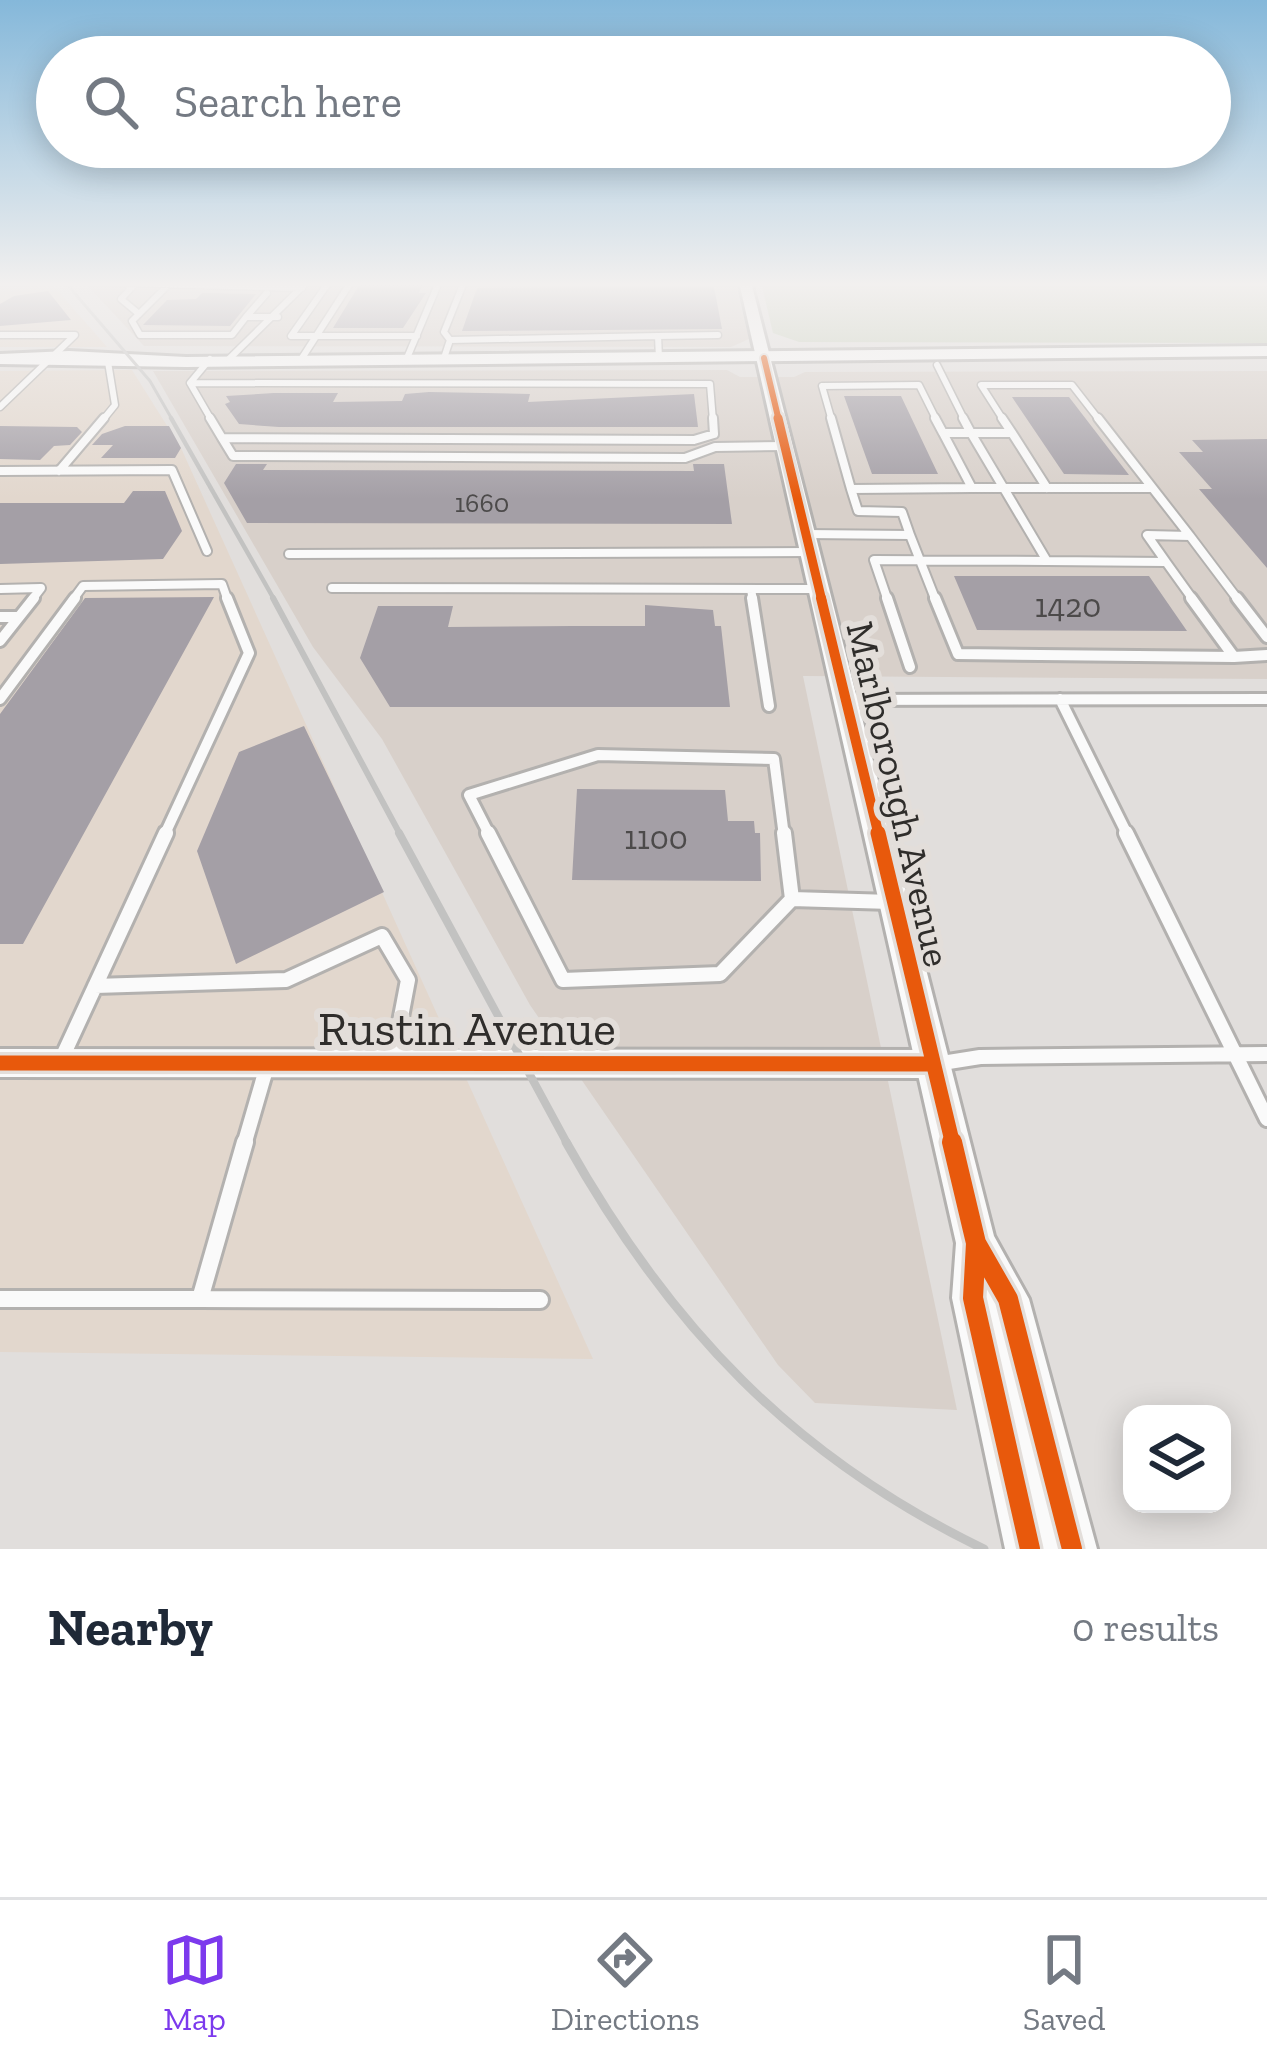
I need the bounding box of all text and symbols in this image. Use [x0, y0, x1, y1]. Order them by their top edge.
search box [36, 36, 1231, 168]
icon: search [78, 69, 144, 135]
text: Search here [174, 75, 402, 129]
house number: 1660 [455, 487, 509, 519]
house number: 1420 [1035, 586, 1101, 625]
street label: Marlborough Avenue [836, 617, 962, 971]
house number: 1100 [624, 818, 688, 857]
street label: Rustin Avenue [318, 1000, 616, 1057]
map controls [1123, 1405, 1231, 1513]
button: layers [1123, 1405, 1231, 1513]
text: Nearby [48, 1597, 213, 1658]
text: 0 results [1072, 1604, 1219, 1651]
tab: Map [162, 1927, 228, 2038]
tab: Directions [551, 1927, 700, 2038]
tab: Saved [1023, 1927, 1105, 2038]

